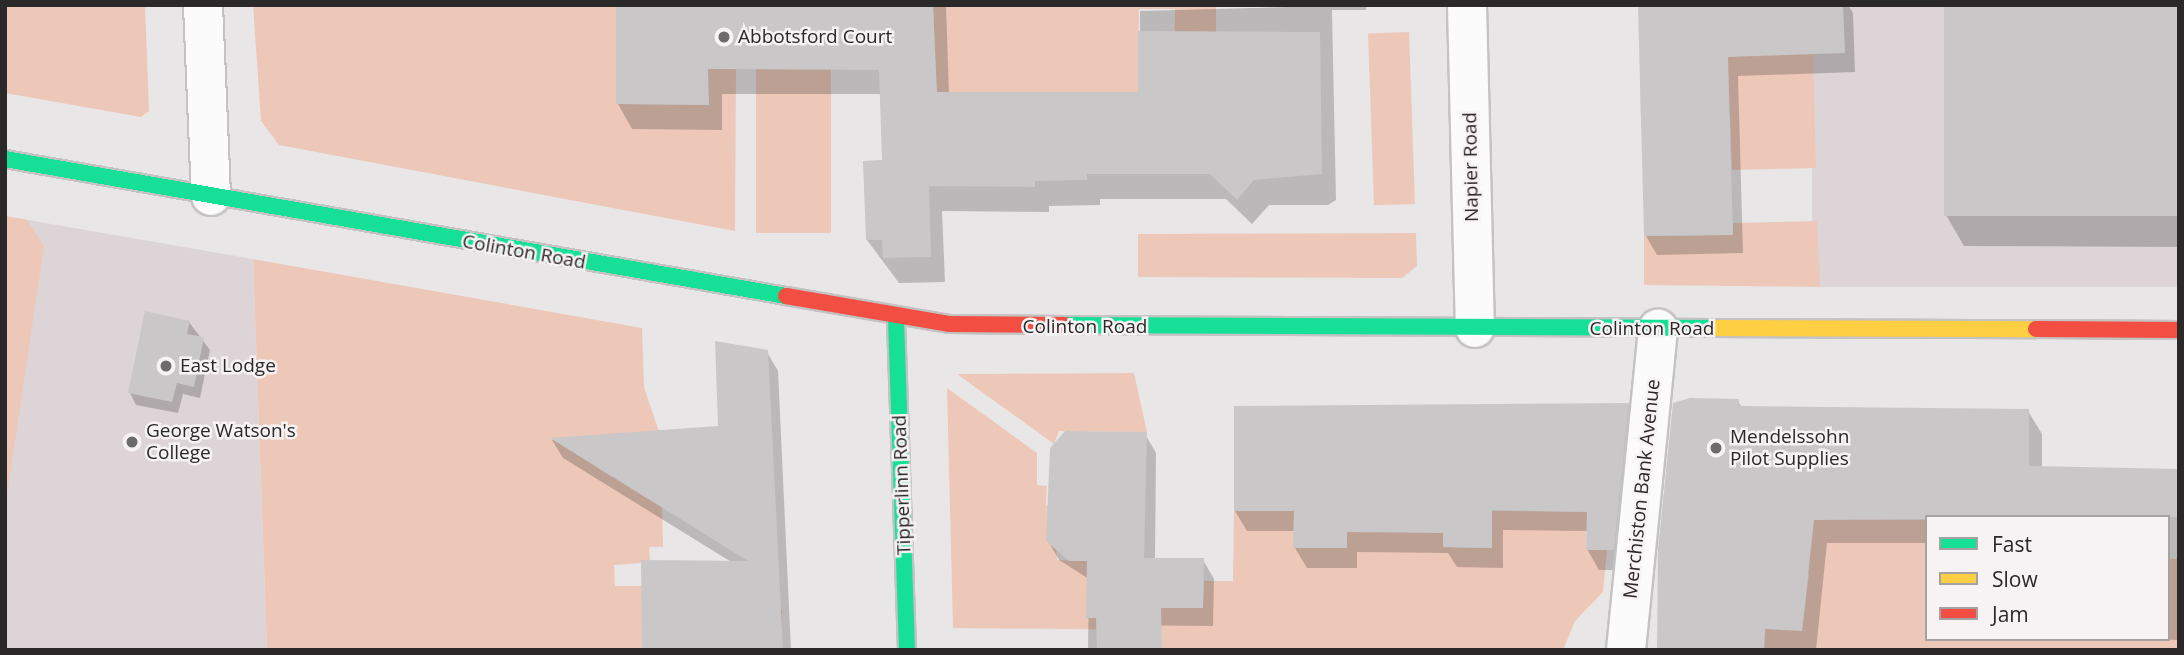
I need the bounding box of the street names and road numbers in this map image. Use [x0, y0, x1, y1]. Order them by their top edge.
street label: Napier Road [1459, 112, 1483, 222]
street label: Colinton Road [461, 230, 587, 274]
street label: Colinton Road [1023, 316, 1147, 338]
street label: Colinton Road [1590, 318, 1714, 340]
street label: Merchiston Bank Avenue [1619, 378, 1665, 600]
street label: Tipperlinn Road [888, 415, 916, 555]

